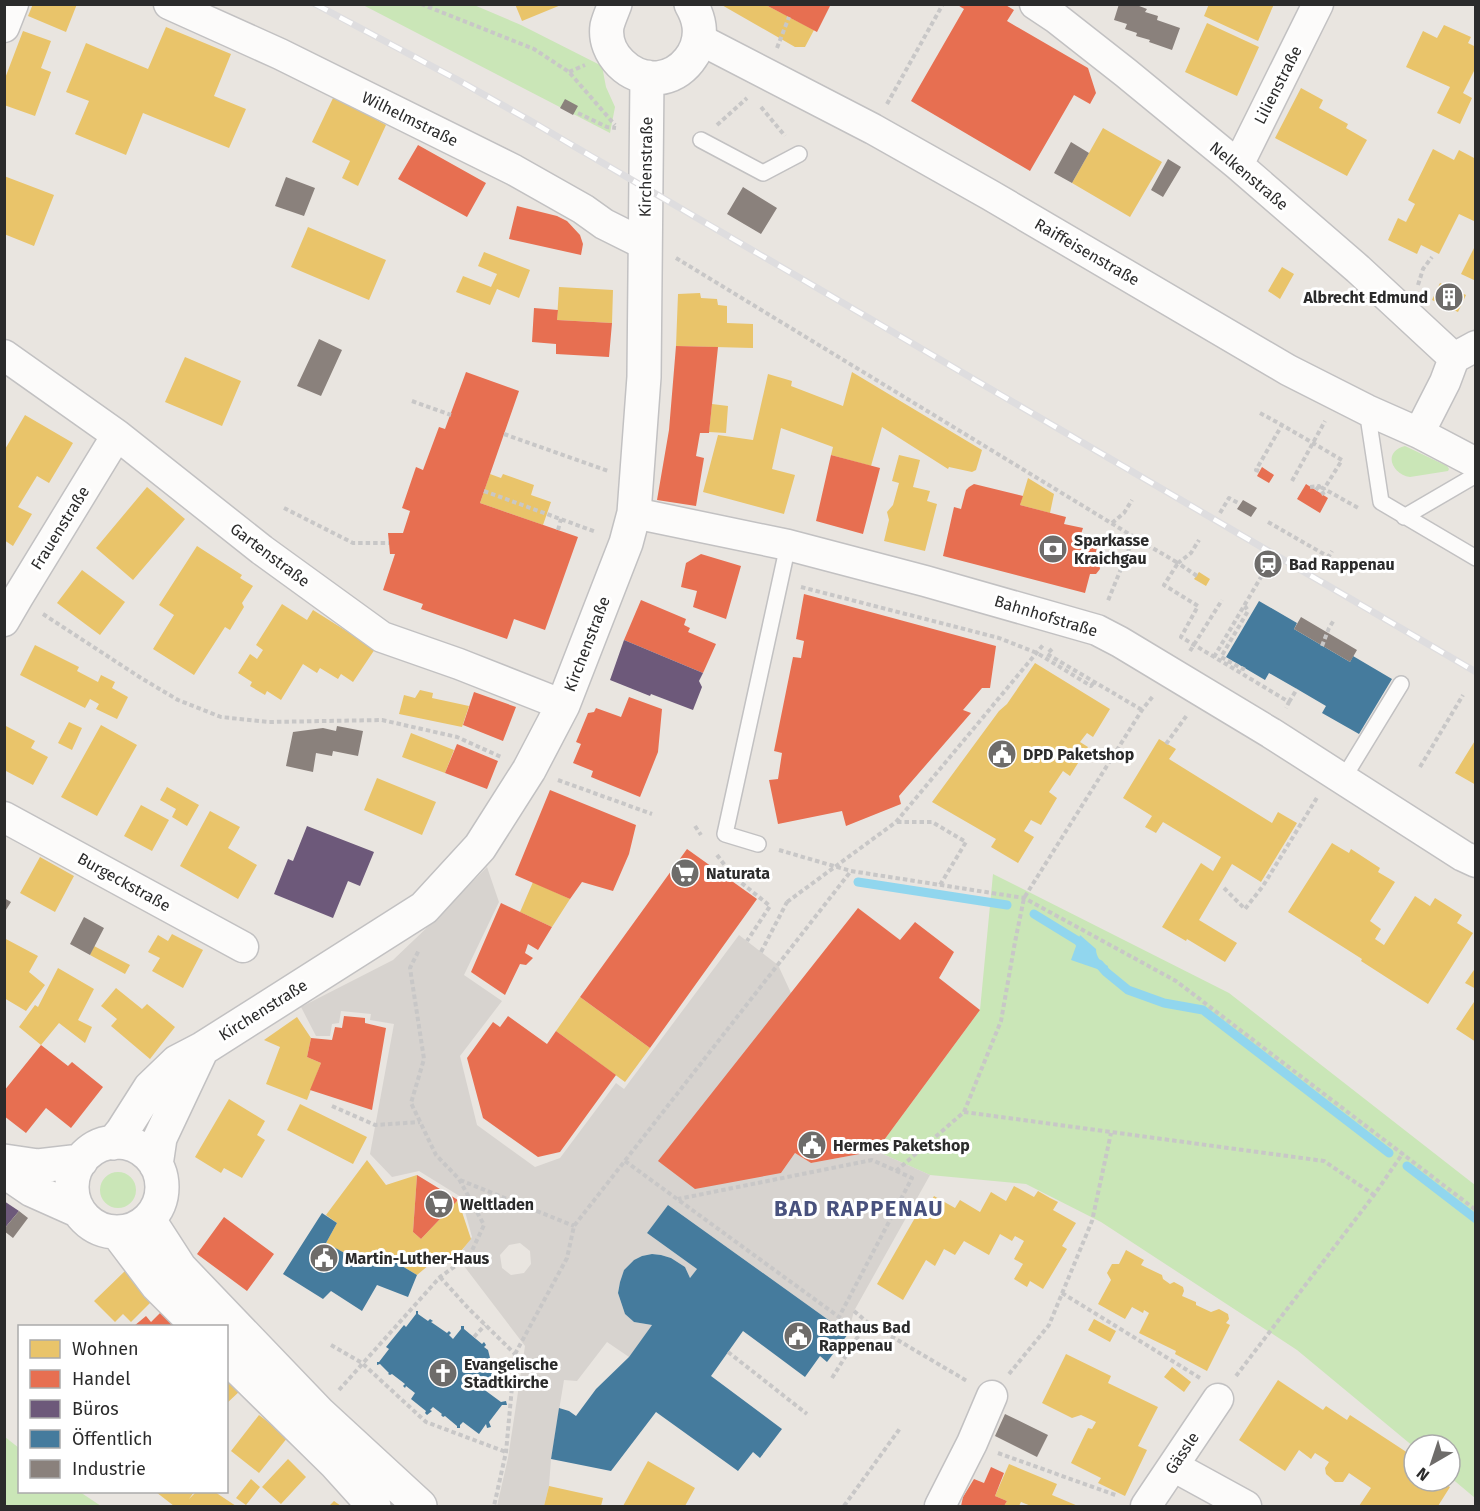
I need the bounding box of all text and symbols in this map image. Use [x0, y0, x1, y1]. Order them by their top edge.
street label: Lilienstraße [1250, 43, 1306, 127]
street label: Wilhelmstraße [359, 88, 461, 150]
street label: Kirchenstraße [636, 117, 656, 217]
street label: Nelkenstraße [1206, 138, 1292, 214]
street label: Raiffeisenstraße [1031, 214, 1143, 290]
building icon: Albrecht Edmund [1433, 281, 1465, 313]
place label: Albrecht Edmund [1302, 288, 1428, 307]
street label: Frauenstraße [27, 483, 93, 573]
street label: Gartenstraße [227, 519, 313, 591]
place label: Sparkasse Kraichgau [1074, 531, 1149, 568]
bank icon: Sparkasse Kraichgau [1037, 533, 1069, 565]
station icon: Bad Rappenau [1252, 548, 1284, 580]
place label: Bad Rappenau [1289, 555, 1395, 574]
street label: Bahnhofstraße [992, 591, 1100, 641]
street label: Kirchenstraße [560, 594, 614, 694]
public building icon: DPD Paketshop [986, 738, 1018, 770]
place label: DPD Paketshop [1023, 745, 1134, 764]
street label: Burgeckstraße [74, 849, 174, 915]
supermarket icon: Naturata [669, 857, 701, 889]
place label: Naturata [706, 864, 770, 883]
street label: Kirchenstraße [215, 975, 311, 1045]
public building icon: Hermes Paketshop [796, 1129, 828, 1161]
place label: Hermes Paketshop [833, 1136, 970, 1155]
supermarket icon: Weltladen [423, 1188, 455, 1220]
place label: Weltladen [460, 1195, 534, 1214]
district label: BAD RAPPENAU [774, 1195, 944, 1222]
public building icon: Martin-Luther-Haus [308, 1242, 340, 1274]
place label: Martin-Luther-Haus [345, 1249, 490, 1268]
place label: Rathaus Bad Rappenau [819, 1318, 911, 1355]
public building icon: Rathaus Bad Rappenau [782, 1320, 814, 1352]
legend [18, 1325, 228, 1493]
text: Wohnen [72, 1338, 139, 1360]
place label: Evangelische Stadtkirche [464, 1355, 558, 1392]
church icon: Evangelische Stadtkirche [427, 1357, 459, 1389]
text: Handel [72, 1368, 130, 1390]
text: Büros [72, 1398, 119, 1420]
text: Öffentlich [72, 1428, 153, 1450]
street label: Gässle [1161, 1428, 1203, 1478]
north arrow [1402, 1433, 1462, 1493]
text: Industrie [72, 1458, 146, 1480]
text: N [1413, 1464, 1433, 1485]

